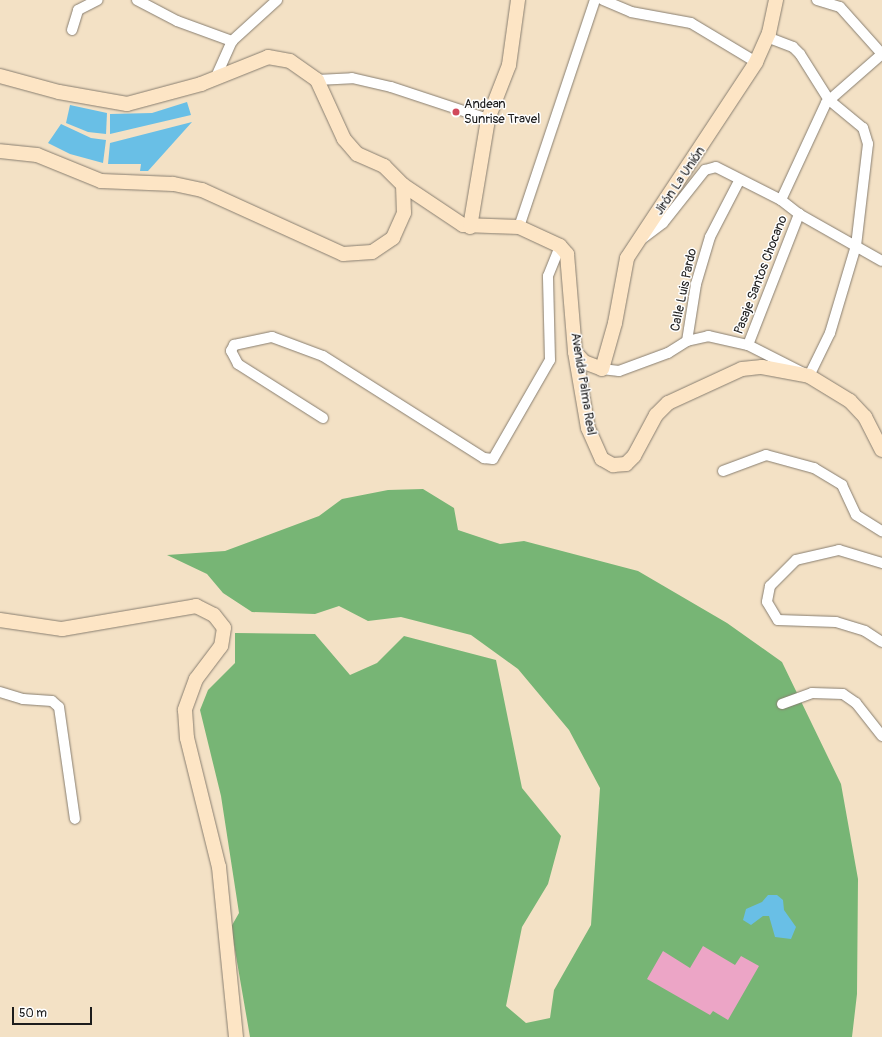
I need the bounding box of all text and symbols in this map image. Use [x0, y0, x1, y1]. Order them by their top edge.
place label: Andean Sunrise Travel [464, 97, 540, 128]
marker: Andean Sunrise Travel [451, 107, 461, 117]
street label: Jirón La Unión [651, 144, 709, 218]
street label: Pasaje Santos Chocano [731, 213, 791, 337]
street label: Calle Luis Pardo [668, 247, 700, 333]
street label: Avenida Palma Real [567, 331, 599, 437]
scale bar [14, 999, 94, 1025]
text: 50 m [19, 1006, 47, 1021]

